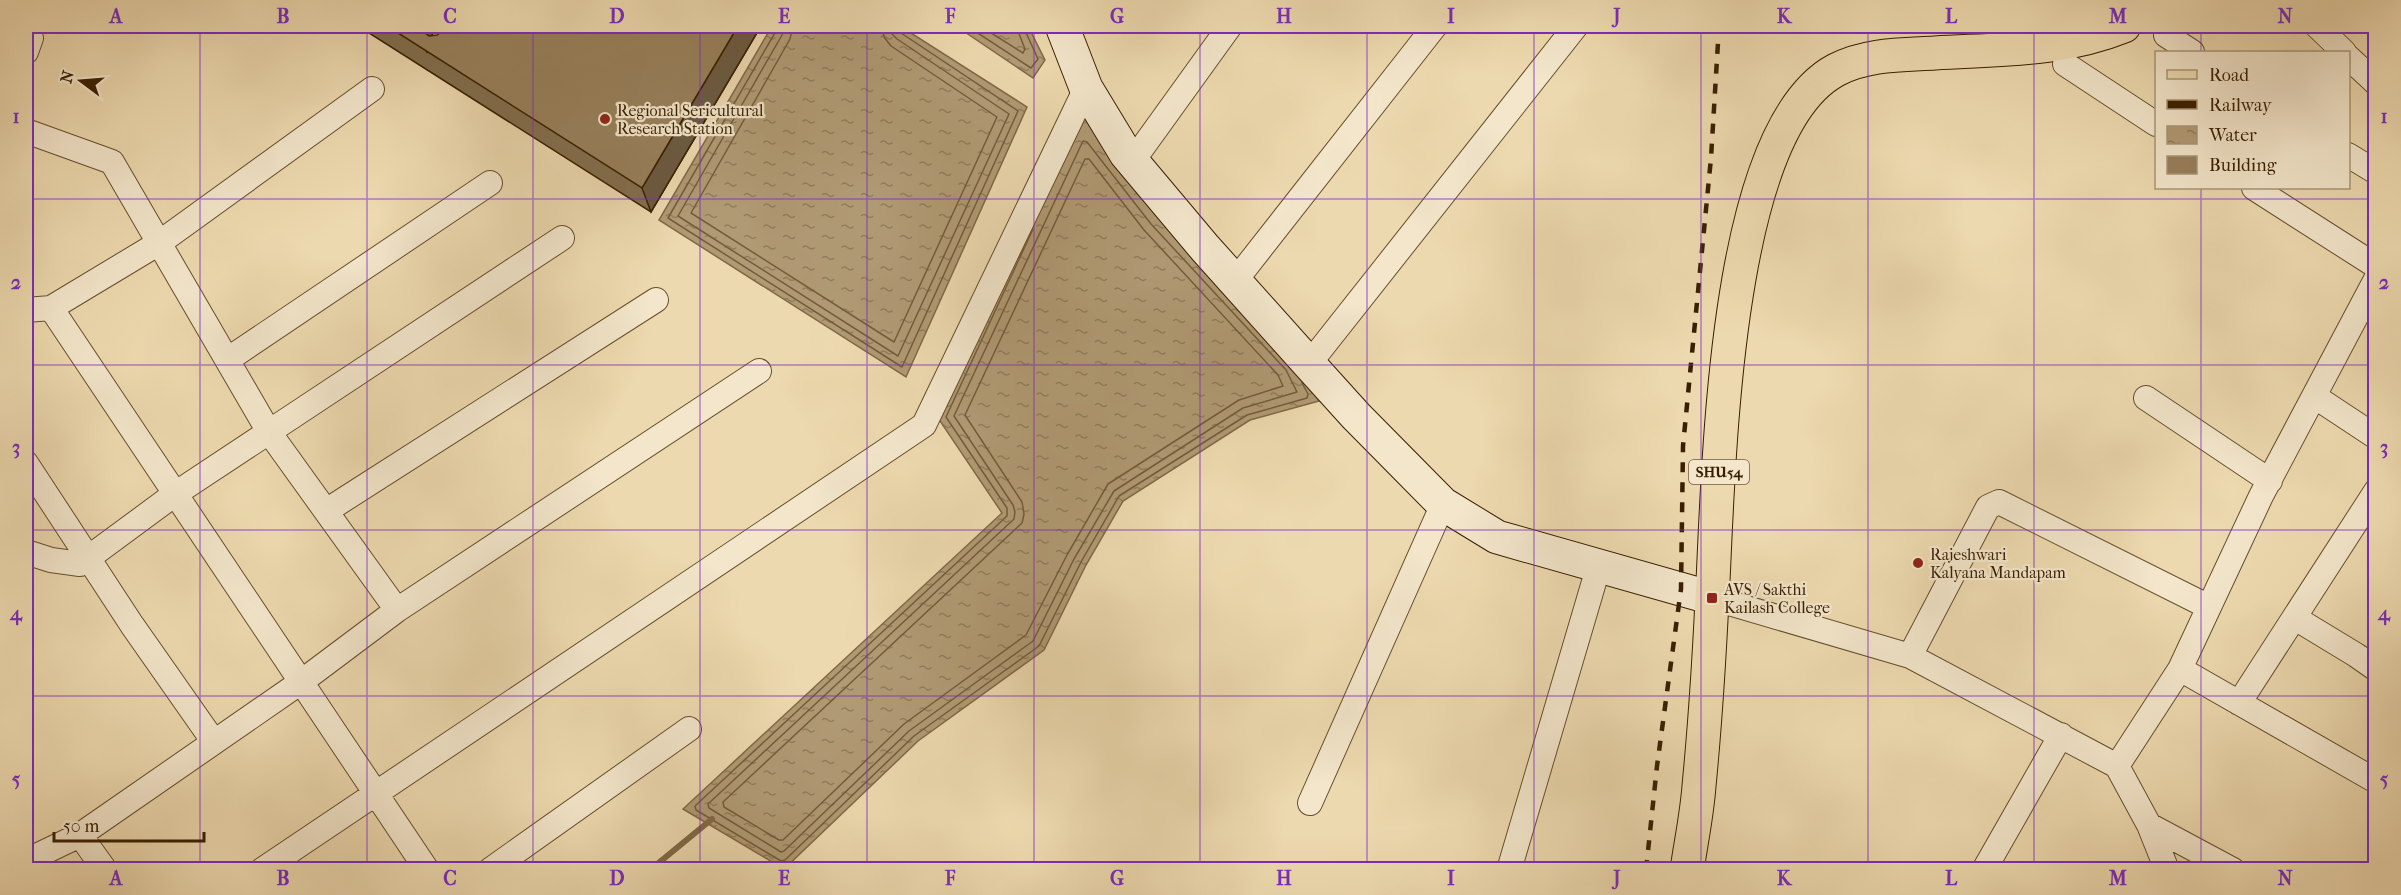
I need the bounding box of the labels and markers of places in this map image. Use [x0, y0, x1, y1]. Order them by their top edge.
place label: Regional Sericultural Research Station [617, 101, 764, 138]
marker: Regional Sericultural Research Station [598, 112, 612, 126]
place label: Rajeshwari Kalyana Mandapam [1930, 545, 2067, 582]
marker: Rajeshwari Kalyana Mandapam [1911, 556, 1925, 570]
place label: AVS / Sakthi Kailash College [1723, 580, 1830, 617]
marker: AVS / Sakthi Kailash College [1705, 591, 1719, 605]

